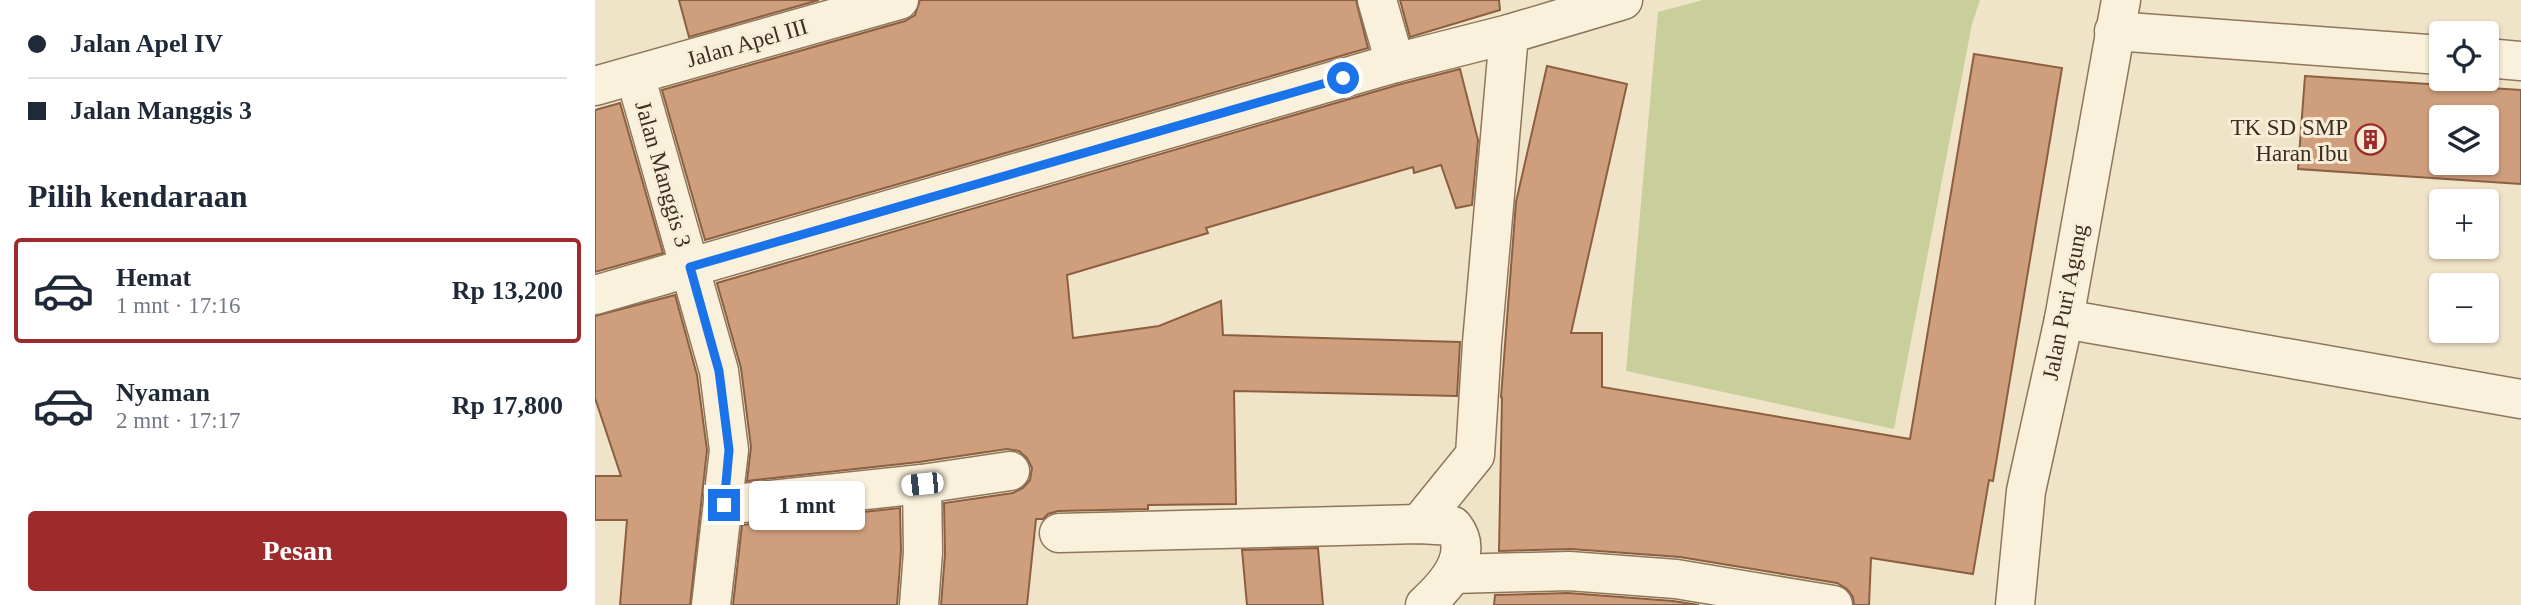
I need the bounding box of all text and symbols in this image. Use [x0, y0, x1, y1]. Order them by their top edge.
street label: Jalan Apel III [683, 14, 811, 72]
map controls [2429, 21, 2499, 343]
button: locate [2429, 21, 2499, 91]
text: Jalan Apel IV [70, 29, 223, 58]
route start [1327, 62, 1359, 94]
text: Jalan Manggis 3 [70, 96, 252, 125]
street label: Jalan Manggis 3 [630, 98, 696, 250]
button: layers [2429, 105, 2499, 175]
place label: TK SD SMP Haran Ibu [2230, 115, 2348, 166]
building icon: TK SD SMP Haran Ibu [2354, 123, 2388, 157]
text: Pilih kendaraan [28, 178, 248, 214]
button: + [2429, 189, 2499, 259]
street label: Jalan Puri Agung [2038, 221, 2092, 382]
icon: car [32, 259, 95, 322]
text: Hemat [116, 263, 191, 292]
button: − [2429, 273, 2499, 343]
text: Rp 13,200 [452, 276, 563, 305]
text: 1 mnt · 17:16 [116, 293, 241, 318]
icon: car [32, 374, 95, 437]
text: Nyaman [116, 378, 210, 407]
text: Rp 17,800 [452, 391, 563, 420]
text: 2 mnt · 17:17 [116, 408, 241, 433]
car [901, 471, 944, 497]
callout: 1 mnt [749, 480, 864, 530]
route end [708, 489, 740, 521]
text: 1 mnt [779, 493, 835, 518]
button: Pesan [28, 511, 567, 591]

